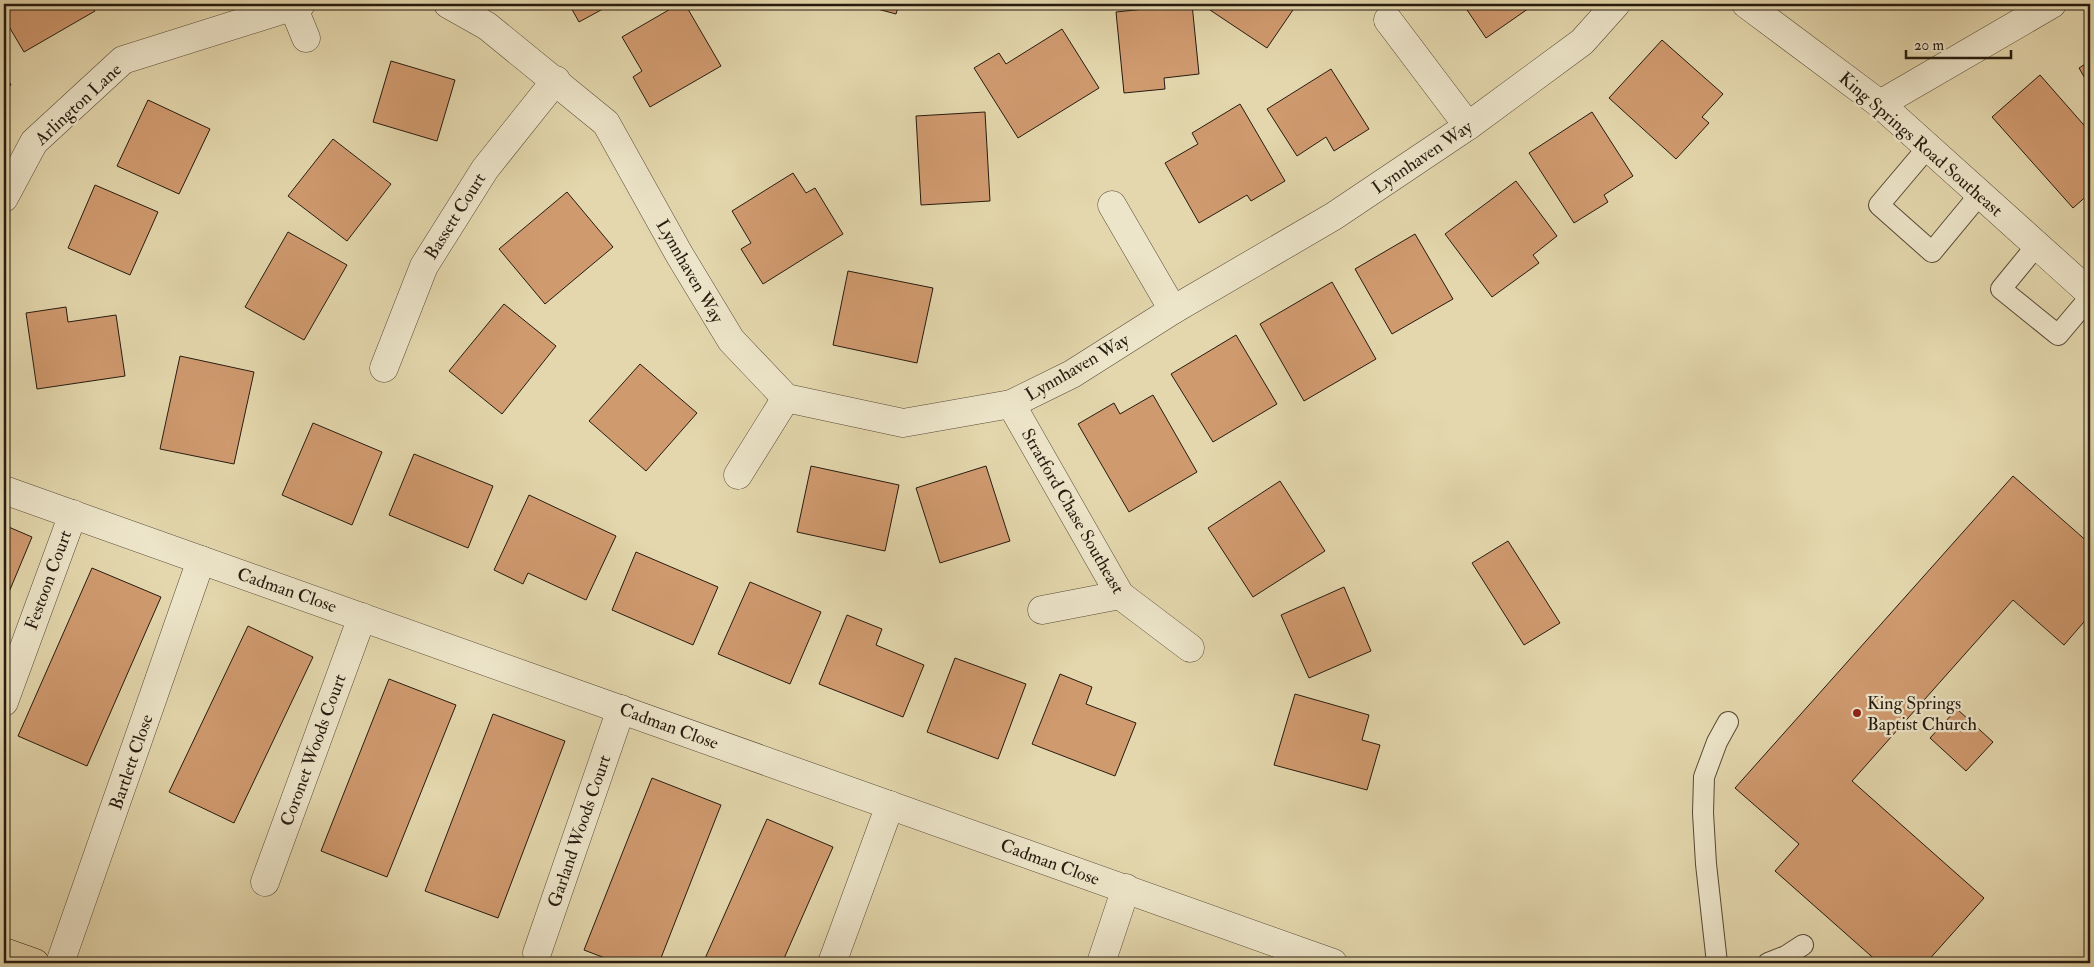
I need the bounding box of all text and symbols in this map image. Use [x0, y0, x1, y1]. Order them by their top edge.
scale bar [1906, 28, 2012, 60]
text: 20 m [1914, 36, 1944, 55]
street label: Arlington Lane [29, 58, 127, 151]
street label: King Springs Road Southeast [1834, 67, 2007, 222]
street label: Lynnhaven Way [1368, 115, 1478, 199]
street label: Bassett Court [420, 168, 491, 264]
street label: Lynnhaven Way [651, 215, 729, 328]
street label: Lynnhaven Way [1021, 328, 1134, 406]
street label: Stratford Chase Southeast [1016, 424, 1129, 598]
street label: Festoon Court [20, 527, 77, 633]
street label: Cadman Close [234, 563, 340, 618]
street label: Coronet Woods Court [275, 671, 352, 829]
place label: King Springs Baptist Church [1867, 692, 1977, 736]
street label: Cadman Close [616, 698, 722, 755]
marker: King Springs Baptist Church [1851, 707, 1863, 719]
street label: Bartlett Close [104, 711, 159, 813]
street label: Garland Woods Court [543, 752, 616, 910]
street label: Cadman Close [997, 834, 1103, 891]

